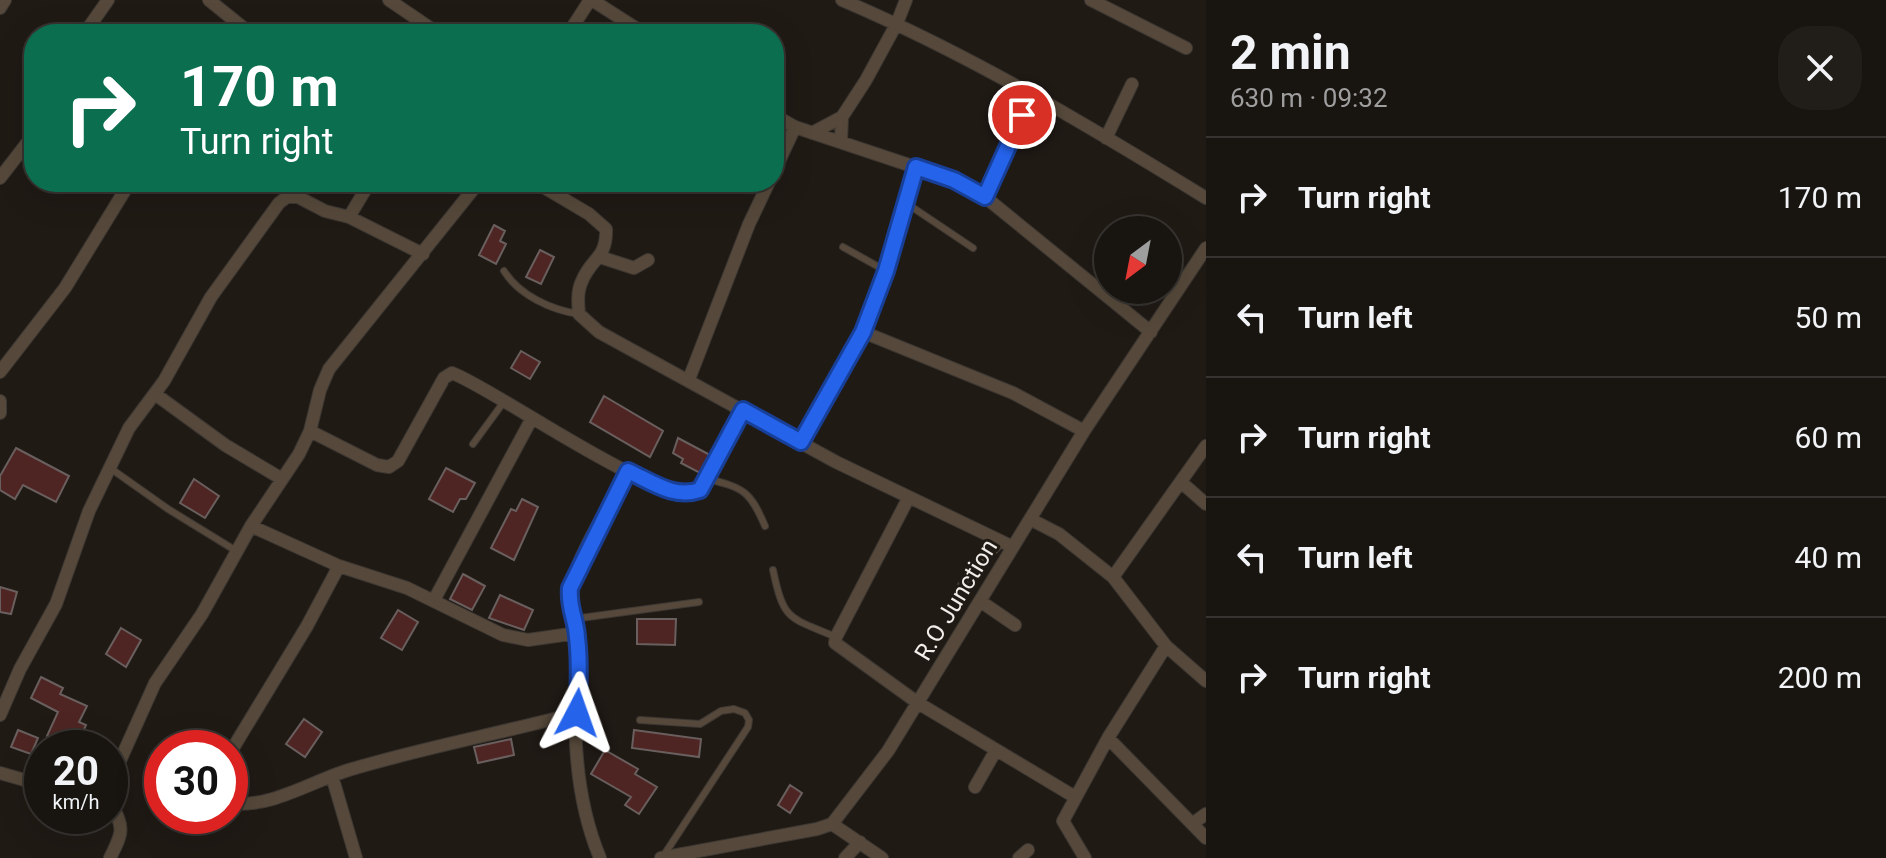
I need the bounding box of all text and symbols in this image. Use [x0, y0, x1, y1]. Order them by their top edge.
text: 2 min [1230, 24, 1351, 81]
button: close [1778, 26, 1862, 110]
text: 170 m [180, 54, 339, 120]
icon: right [48, 56, 152, 160]
pin [988, 81, 1056, 149]
text: 630 m · 09:32 [1230, 83, 1388, 113]
icon: arrive [1000, 93, 1044, 137]
text: Turn right [180, 121, 333, 163]
icon: right [1230, 175, 1274, 219]
text: Turn right [1298, 180, 1431, 215]
text: 170 m [1778, 180, 1862, 215]
north arrow [1094, 216, 1182, 304]
map controls [1094, 216, 1182, 304]
icon: left [1230, 295, 1274, 339]
text: Turn left [1298, 300, 1413, 335]
text: 50 m [1795, 300, 1862, 335]
icon: right [1230, 415, 1274, 459]
text: Turn right [1298, 420, 1431, 455]
text: 60 m [1795, 420, 1862, 455]
street label: R.O Junction [909, 534, 1003, 666]
icon: left [1230, 535, 1274, 579]
text: Turn left [1298, 540, 1413, 575]
text: 40 m [1795, 540, 1862, 575]
icon: right [1230, 655, 1274, 699]
text: Turn right [1298, 660, 1431, 695]
text: 200 m [1778, 660, 1862, 695]
position arrow [535, 671, 619, 755]
speed limit sign: 30 [144, 730, 248, 834]
text: 20 [53, 748, 99, 795]
text: km/h [53, 790, 99, 814]

